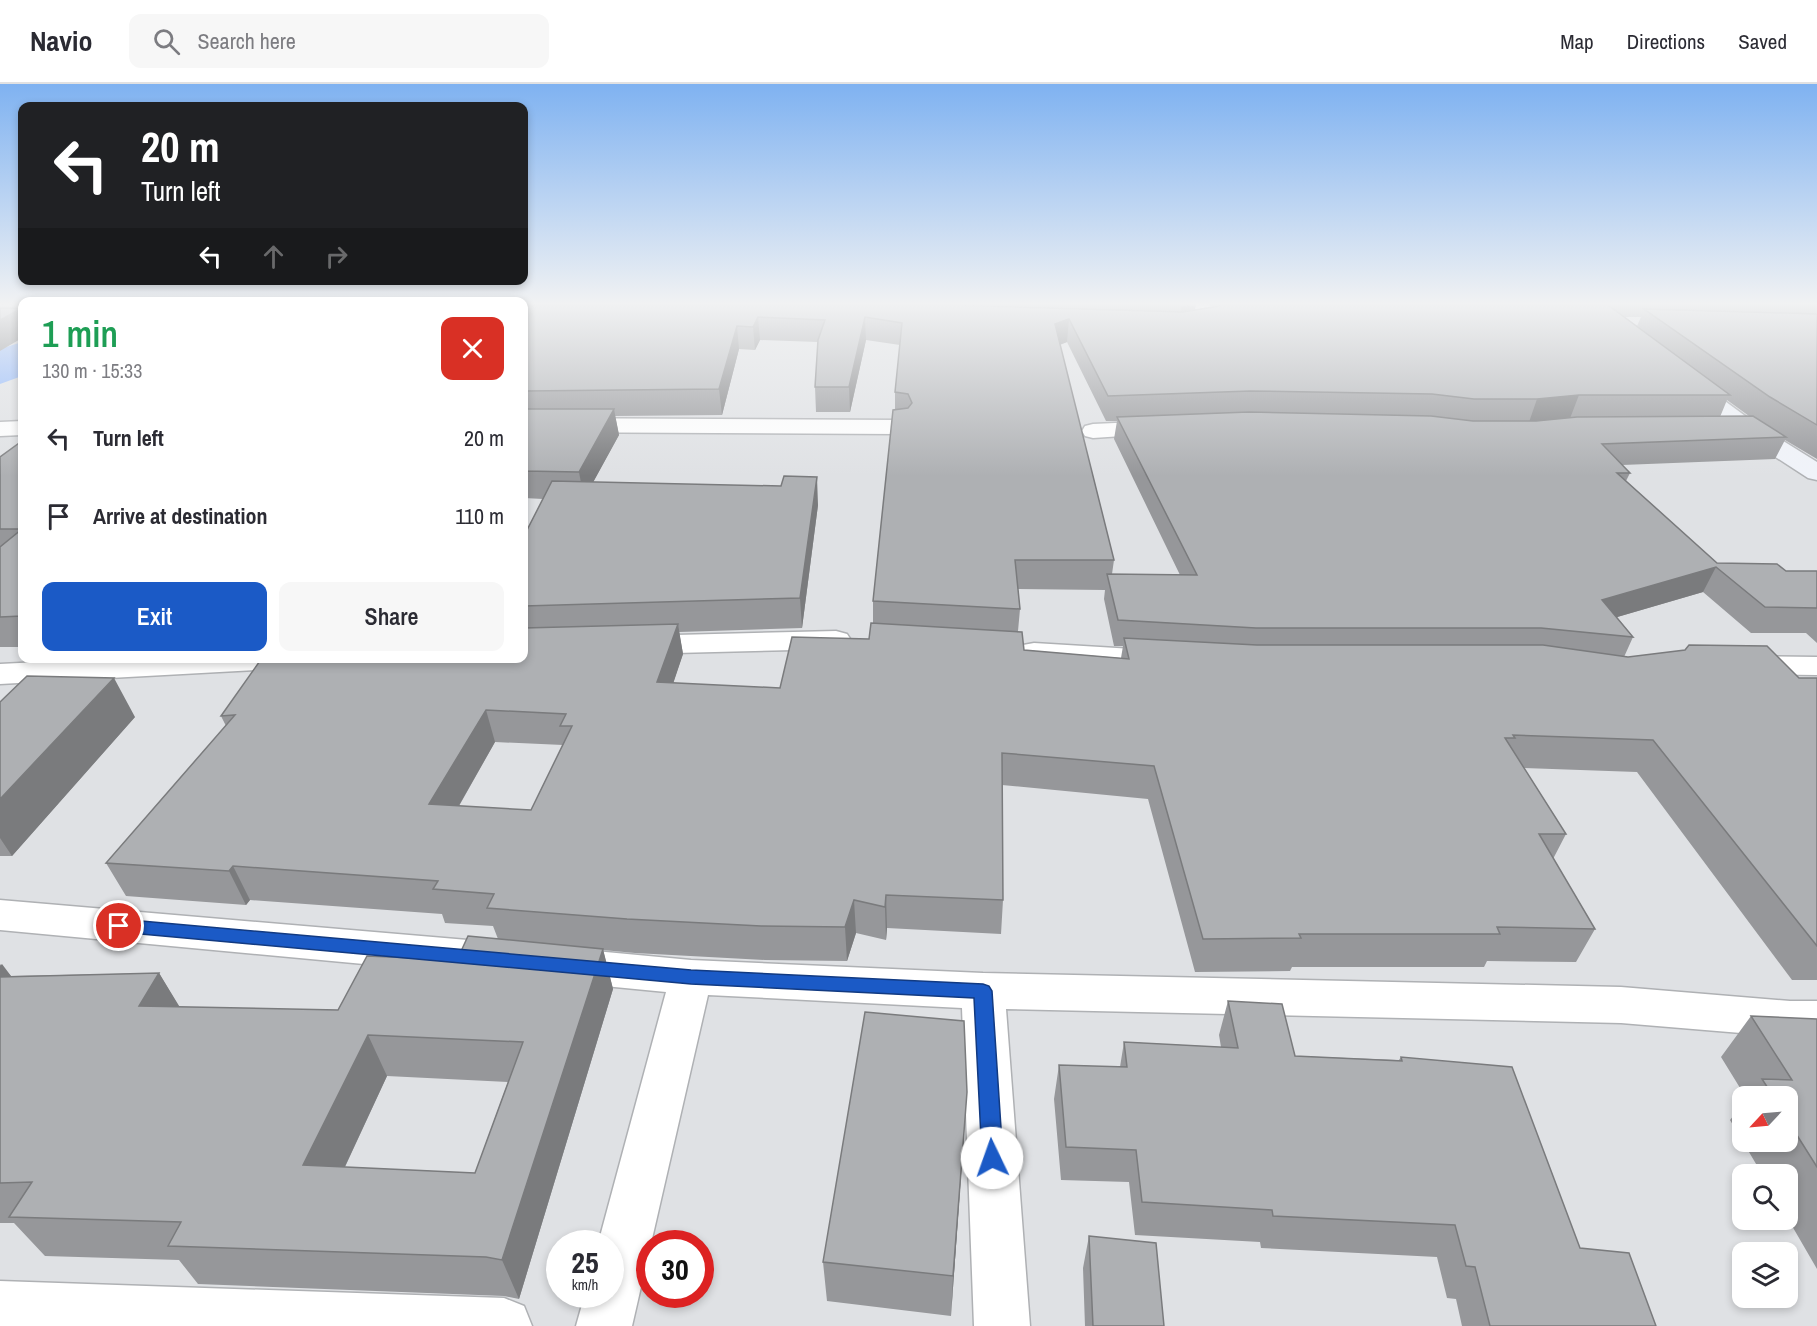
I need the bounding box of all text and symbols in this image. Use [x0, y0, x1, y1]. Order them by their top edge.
search box [129, 14, 549, 68]
text: Navio [30, 22, 93, 60]
icon: search [150, 25, 183, 58]
text: Search here [198, 26, 296, 56]
text: Map [1560, 27, 1594, 56]
text: Directions [1627, 27, 1705, 56]
text: Saved [1738, 27, 1787, 56]
text: 20 m [141, 119, 220, 175]
icon: left [42, 126, 120, 204]
text: Turn left [141, 173, 220, 209]
icon: left [194, 240, 227, 273]
icon: ahead [257, 240, 290, 273]
icon: right [320, 240, 353, 273]
text: 1 min [42, 310, 118, 358]
button: close [441, 317, 504, 380]
text: 130 m · 15:33 [42, 357, 142, 384]
icon: left [42, 422, 75, 455]
text: Turn left [93, 423, 164, 453]
text: 20 m [464, 423, 504, 453]
icon: arrive [42, 500, 75, 533]
text: Arrive at destination [93, 501, 267, 531]
text: 110 m [455, 501, 504, 531]
button: Exit [42, 582, 267, 651]
button: Share [279, 582, 504, 651]
pin [93, 900, 144, 951]
icon: arrive [102, 909, 135, 942]
north arrow [1732, 1086, 1798, 1152]
map controls [1732, 1086, 1798, 1308]
position arrow [960, 1126, 1024, 1190]
button: search [1732, 1164, 1798, 1230]
speed limit sign: 30 [636, 1230, 714, 1308]
text: 25 [571, 1242, 599, 1282]
button: layers [1732, 1242, 1798, 1308]
text: km/h [572, 1274, 598, 1295]

